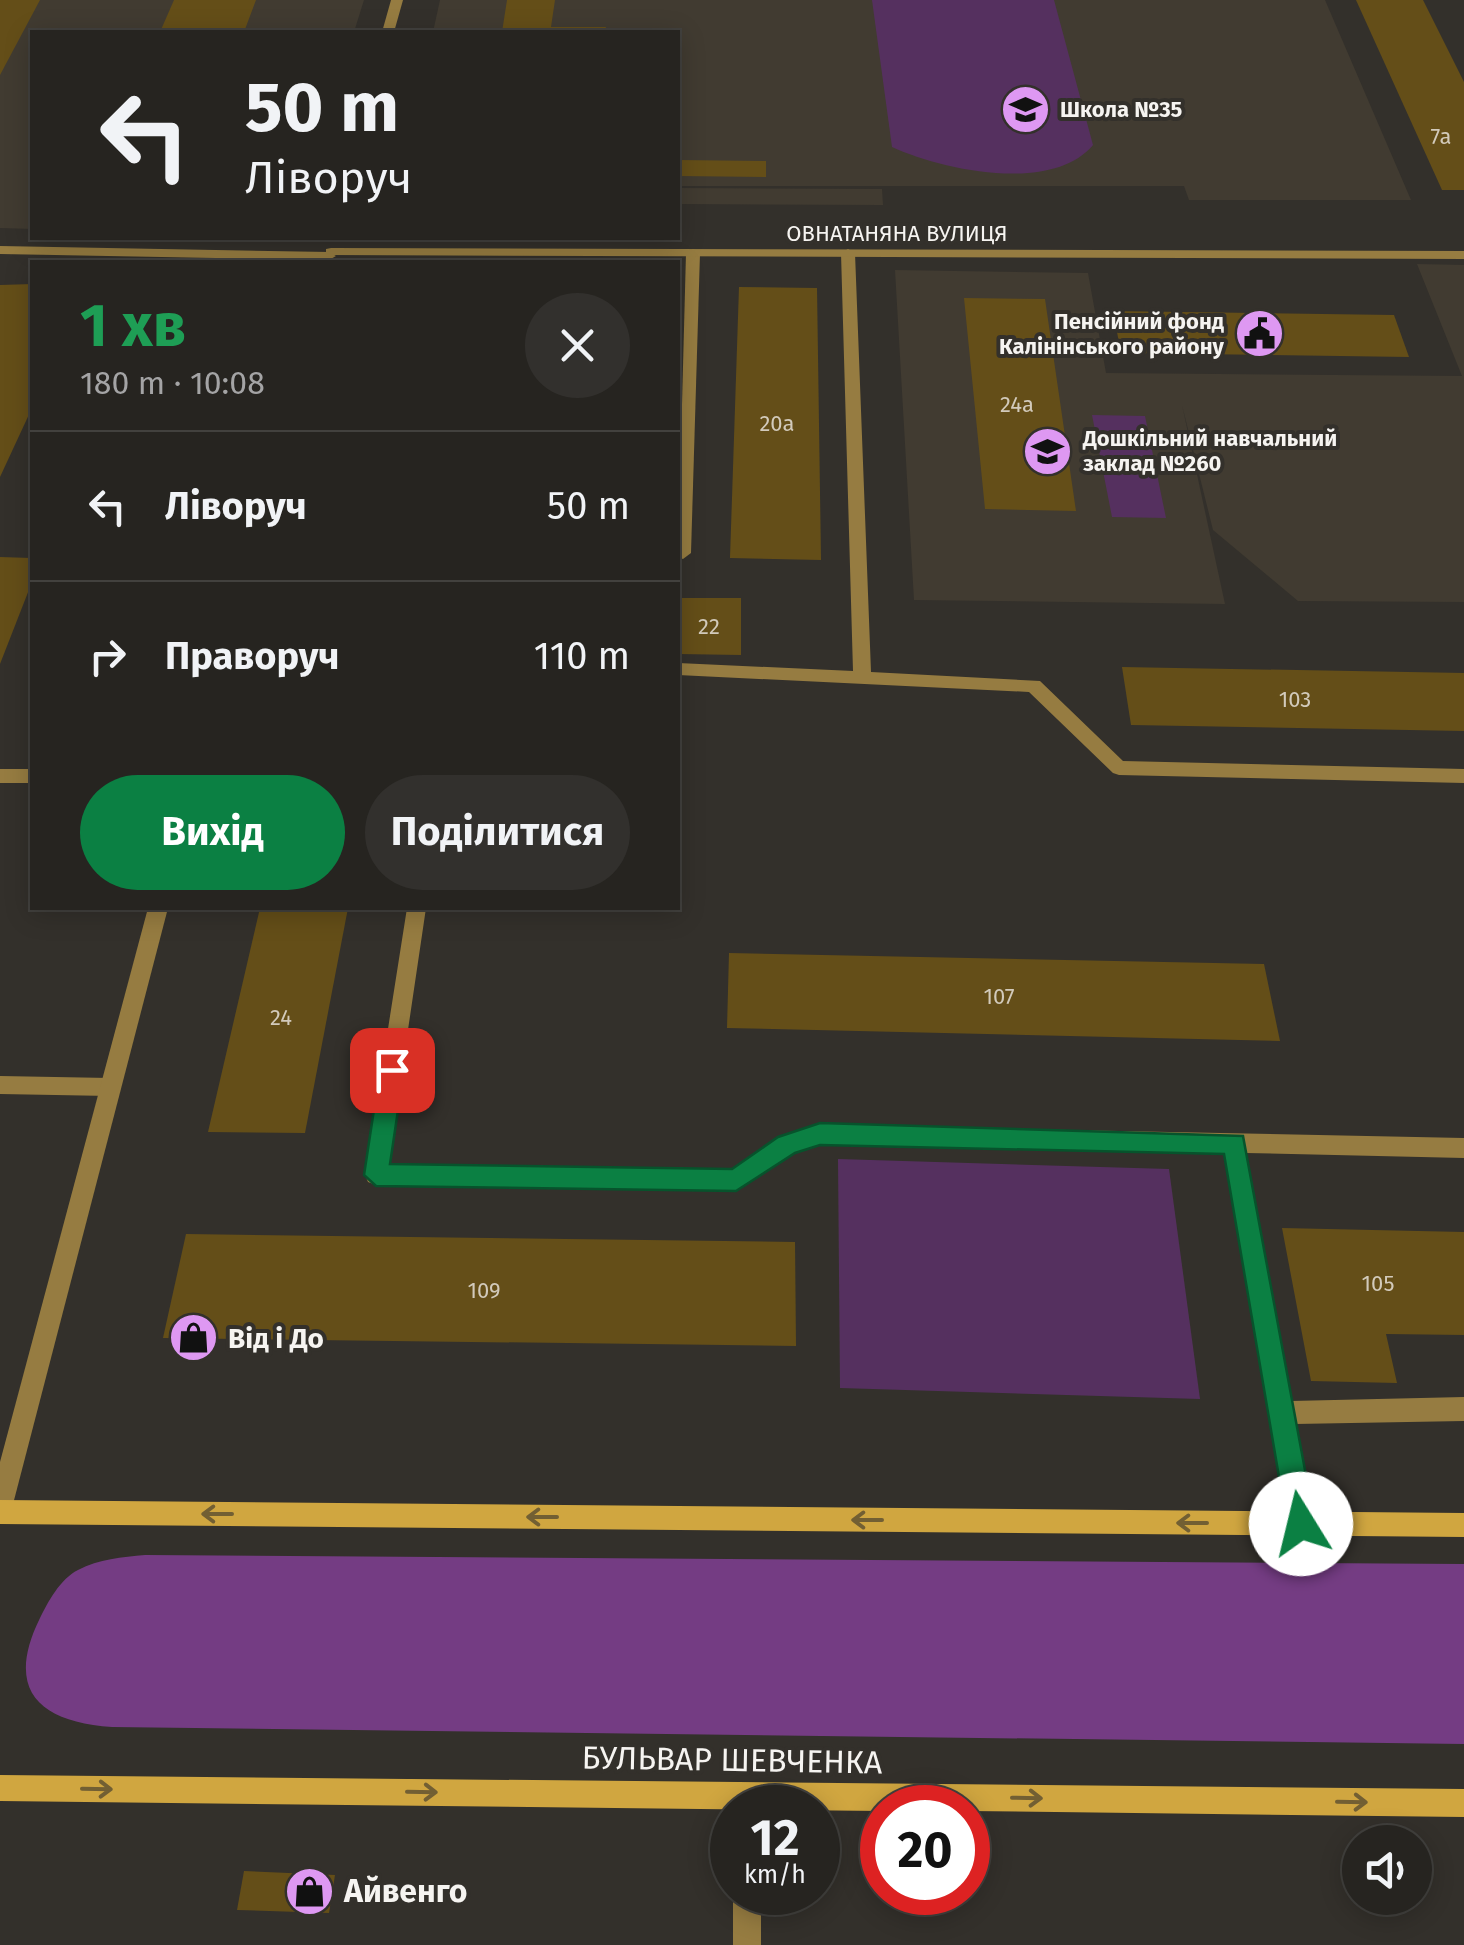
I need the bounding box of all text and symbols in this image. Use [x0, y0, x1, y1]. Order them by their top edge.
text: 50 m [245, 66, 399, 150]
icon: left [80, 70, 210, 200]
school or university icon: Школа №35 [999, 83, 1051, 135]
place label: Школа №35 [1060, 96, 1183, 123]
house number: 7а [1430, 123, 1452, 150]
text: Ліворуч [245, 151, 412, 205]
street label: ОВНАТАНЯНА ВУЛИЦЯ [786, 220, 1008, 247]
text: 1 хв [80, 290, 186, 362]
button: close [525, 293, 630, 398]
place label: Пенсійний фонд Калінінського району [999, 308, 1225, 360]
public building icon: Пенсійний фонд Калінінського району [1233, 308, 1285, 360]
text: 180 m · 10:08 [80, 364, 265, 402]
house number: 24а [1000, 391, 1034, 418]
house number: 20а [759, 410, 795, 437]
school or university icon: Дошкільний навчальний заклад №260 [1022, 425, 1074, 477]
place label: Дошкільний навчальний заклад №260 [1082, 425, 1337, 477]
icon: left [80, 479, 135, 534]
text: Ліворуч [165, 483, 307, 529]
text: 50 m [547, 483, 630, 529]
house number: 22 [698, 613, 720, 640]
icon: right [80, 629, 135, 684]
text: Праворуч [165, 633, 339, 679]
text: 110 m [534, 633, 630, 679]
house number: 103 [1279, 686, 1311, 713]
button: Вихід [80, 775, 345, 890]
button: Поділитися [365, 775, 630, 890]
house number: 107 [983, 983, 1015, 1010]
house number: 24 [270, 1004, 292, 1031]
pin [350, 1028, 435, 1113]
icon: arrive [365, 1043, 420, 1098]
house number: 105 [1362, 1270, 1394, 1297]
house number: 109 [467, 1277, 501, 1304]
shop icon: Від і До [167, 1312, 219, 1364]
place label: Від і До [228, 1322, 324, 1355]
position arrow [1249, 1472, 1353, 1576]
one-way arrow [201, 1504, 234, 1524]
one-way arrow [526, 1508, 558, 1526]
one-way arrow [851, 1510, 884, 1530]
one-way arrow [1176, 1514, 1208, 1532]
street label: БУЛЬВАР ШЕВЧЕНКА [581, 1738, 883, 1782]
one-way arrow [80, 1780, 113, 1798]
one-way arrow [406, 1782, 438, 1802]
speed limit sign: 20 [860, 1785, 990, 1915]
one-way arrow [1011, 1789, 1043, 1808]
one-way arrow [1336, 1792, 1368, 1812]
text: 12 [750, 1808, 800, 1868]
map controls [1342, 1825, 1432, 1915]
button: sound [1342, 1825, 1432, 1915]
text: km/h [744, 1860, 806, 1890]
shop icon: Айвенго [283, 1865, 335, 1917]
place label: Айвенго [343, 1872, 468, 1910]

